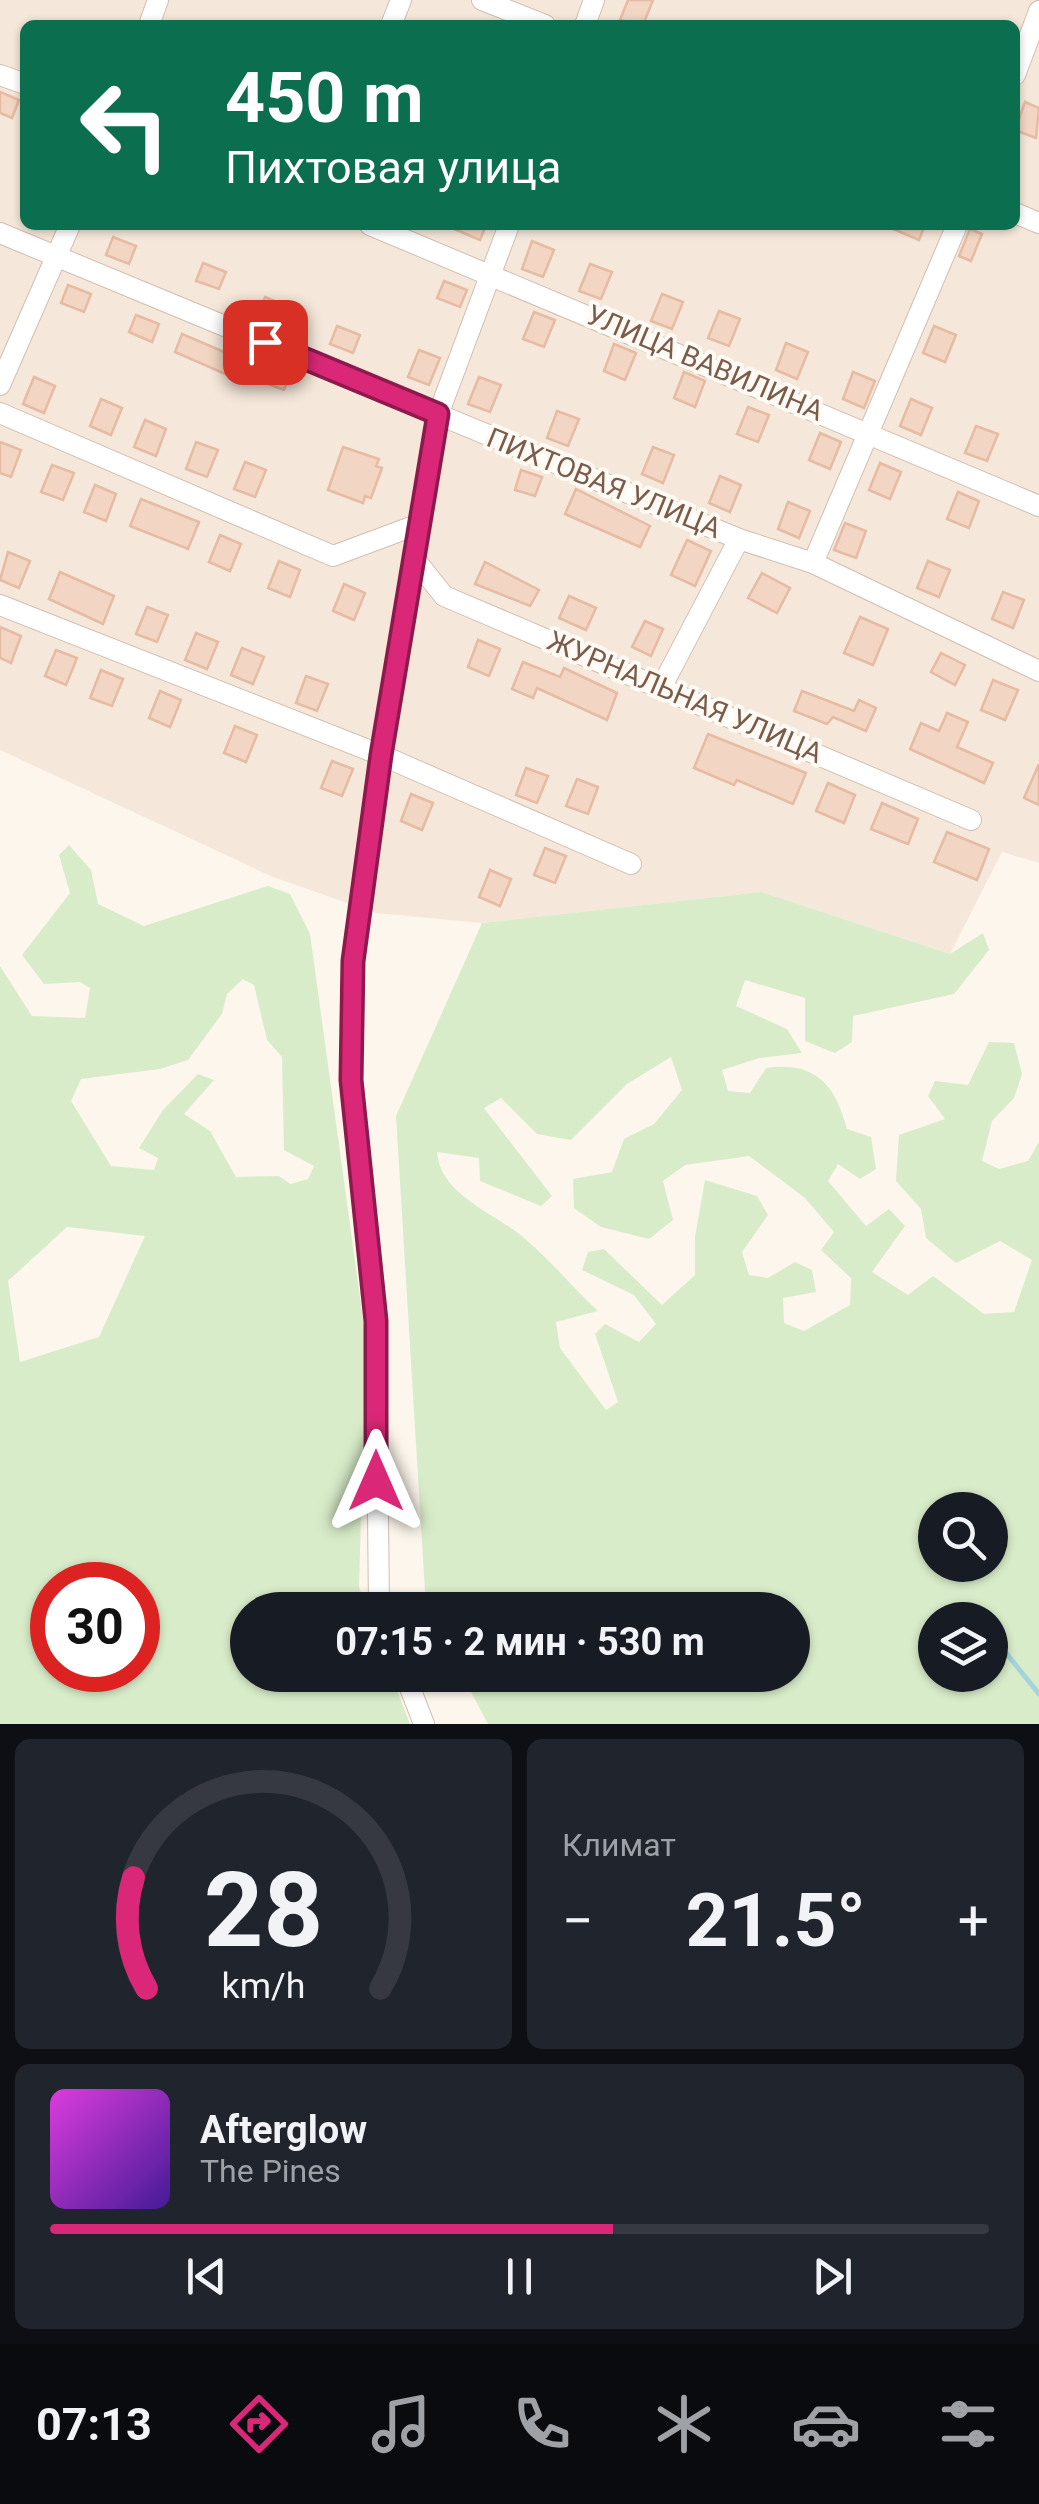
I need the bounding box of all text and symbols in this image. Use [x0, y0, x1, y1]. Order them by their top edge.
text: 450 m [225, 57, 424, 139]
icon: left [60, 60, 190, 190]
text: Пихтовая улица [225, 141, 561, 194]
street label: УЛИЦА ВАВИЛИНА [582, 298, 828, 428]
pin [223, 300, 308, 385]
icon: arrive [238, 315, 293, 370]
street label: ПИХТОВАЯ УЛИЦА [482, 421, 726, 545]
street label: ЖУРНАЛЬНАЯ УЛИЦА [542, 624, 828, 770]
position arrow [324, 1429, 428, 1533]
map controls [918, 1492, 1008, 1692]
button: search [918, 1492, 1008, 1582]
speed limit sign: 30 [30, 1562, 160, 1692]
button: layers [918, 1602, 1008, 1692]
text: 07:15 · 2 мин · 530 m [335, 1620, 705, 1664]
text: Климат [562, 1826, 676, 1864]
text: 28 [204, 1850, 323, 1971]
text: 21.5° [686, 1876, 866, 1964]
text: − [562, 1889, 593, 1953]
text: + [958, 1889, 989, 1953]
text: km/h [222, 1965, 305, 2007]
text: Afterglow [200, 2108, 367, 2152]
text: The Pines [200, 2152, 341, 2190]
icon: previous [179, 2249, 234, 2304]
icon: pause [492, 2249, 547, 2304]
icon: next [805, 2249, 860, 2304]
icon: directions [224, 2389, 294, 2459]
icon: music [366, 2389, 436, 2459]
icon: phone [507, 2389, 577, 2459]
icon: climate [649, 2389, 719, 2459]
icon: car [791, 2389, 861, 2459]
icon: filters [933, 2389, 1003, 2459]
text: 07:13 [36, 2398, 152, 2451]

